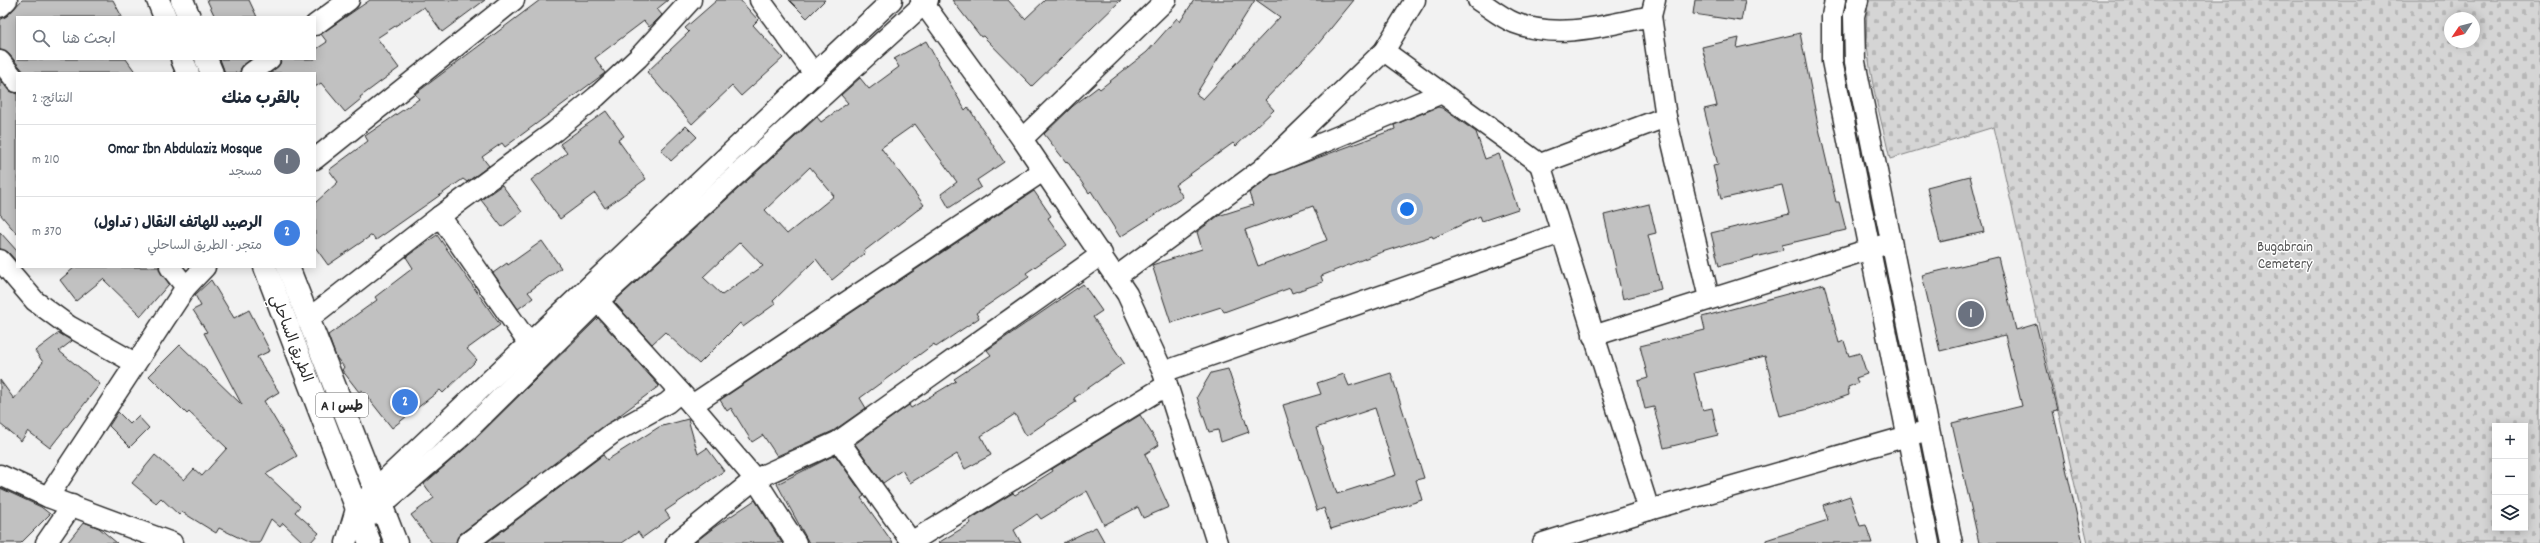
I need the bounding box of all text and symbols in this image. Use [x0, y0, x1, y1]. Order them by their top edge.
north arrow [2444, 12, 2480, 48]
search box [16, 16, 316, 60]
icon: search [30, 27, 52, 49]
text: ابحث هنا [62, 29, 116, 51]
text: بالقرب منك [222, 88, 300, 112]
text: النتائج: 2 [32, 90, 73, 109]
text: Omar Ibn Abdulaziz Mosque [108, 139, 262, 161]
text: 210 m [32, 151, 60, 170]
text: 1 [286, 151, 288, 170]
text: مسجد [229, 163, 262, 182]
your location [1397, 199, 1417, 219]
text: الرصيد للهاتف النقال ( تداول) [95, 213, 262, 235]
text: 370 m [32, 223, 62, 242]
text: 2 [284, 223, 290, 242]
text: متجر · الطريق الساحلي [147, 237, 262, 256]
park label: Bugabrain Cemetery [2257, 237, 2313, 276]
street label: الطريق الساحلي [263, 292, 317, 386]
pin: 1 [1958, 299, 1984, 329]
pin: 2 [392, 387, 418, 417]
road number: A 1 طس [316, 393, 368, 417]
map controls [2492, 423, 2528, 531]
button: + [2492, 423, 2528, 459]
button: − [2492, 459, 2528, 495]
button: layers [2492, 495, 2528, 531]

